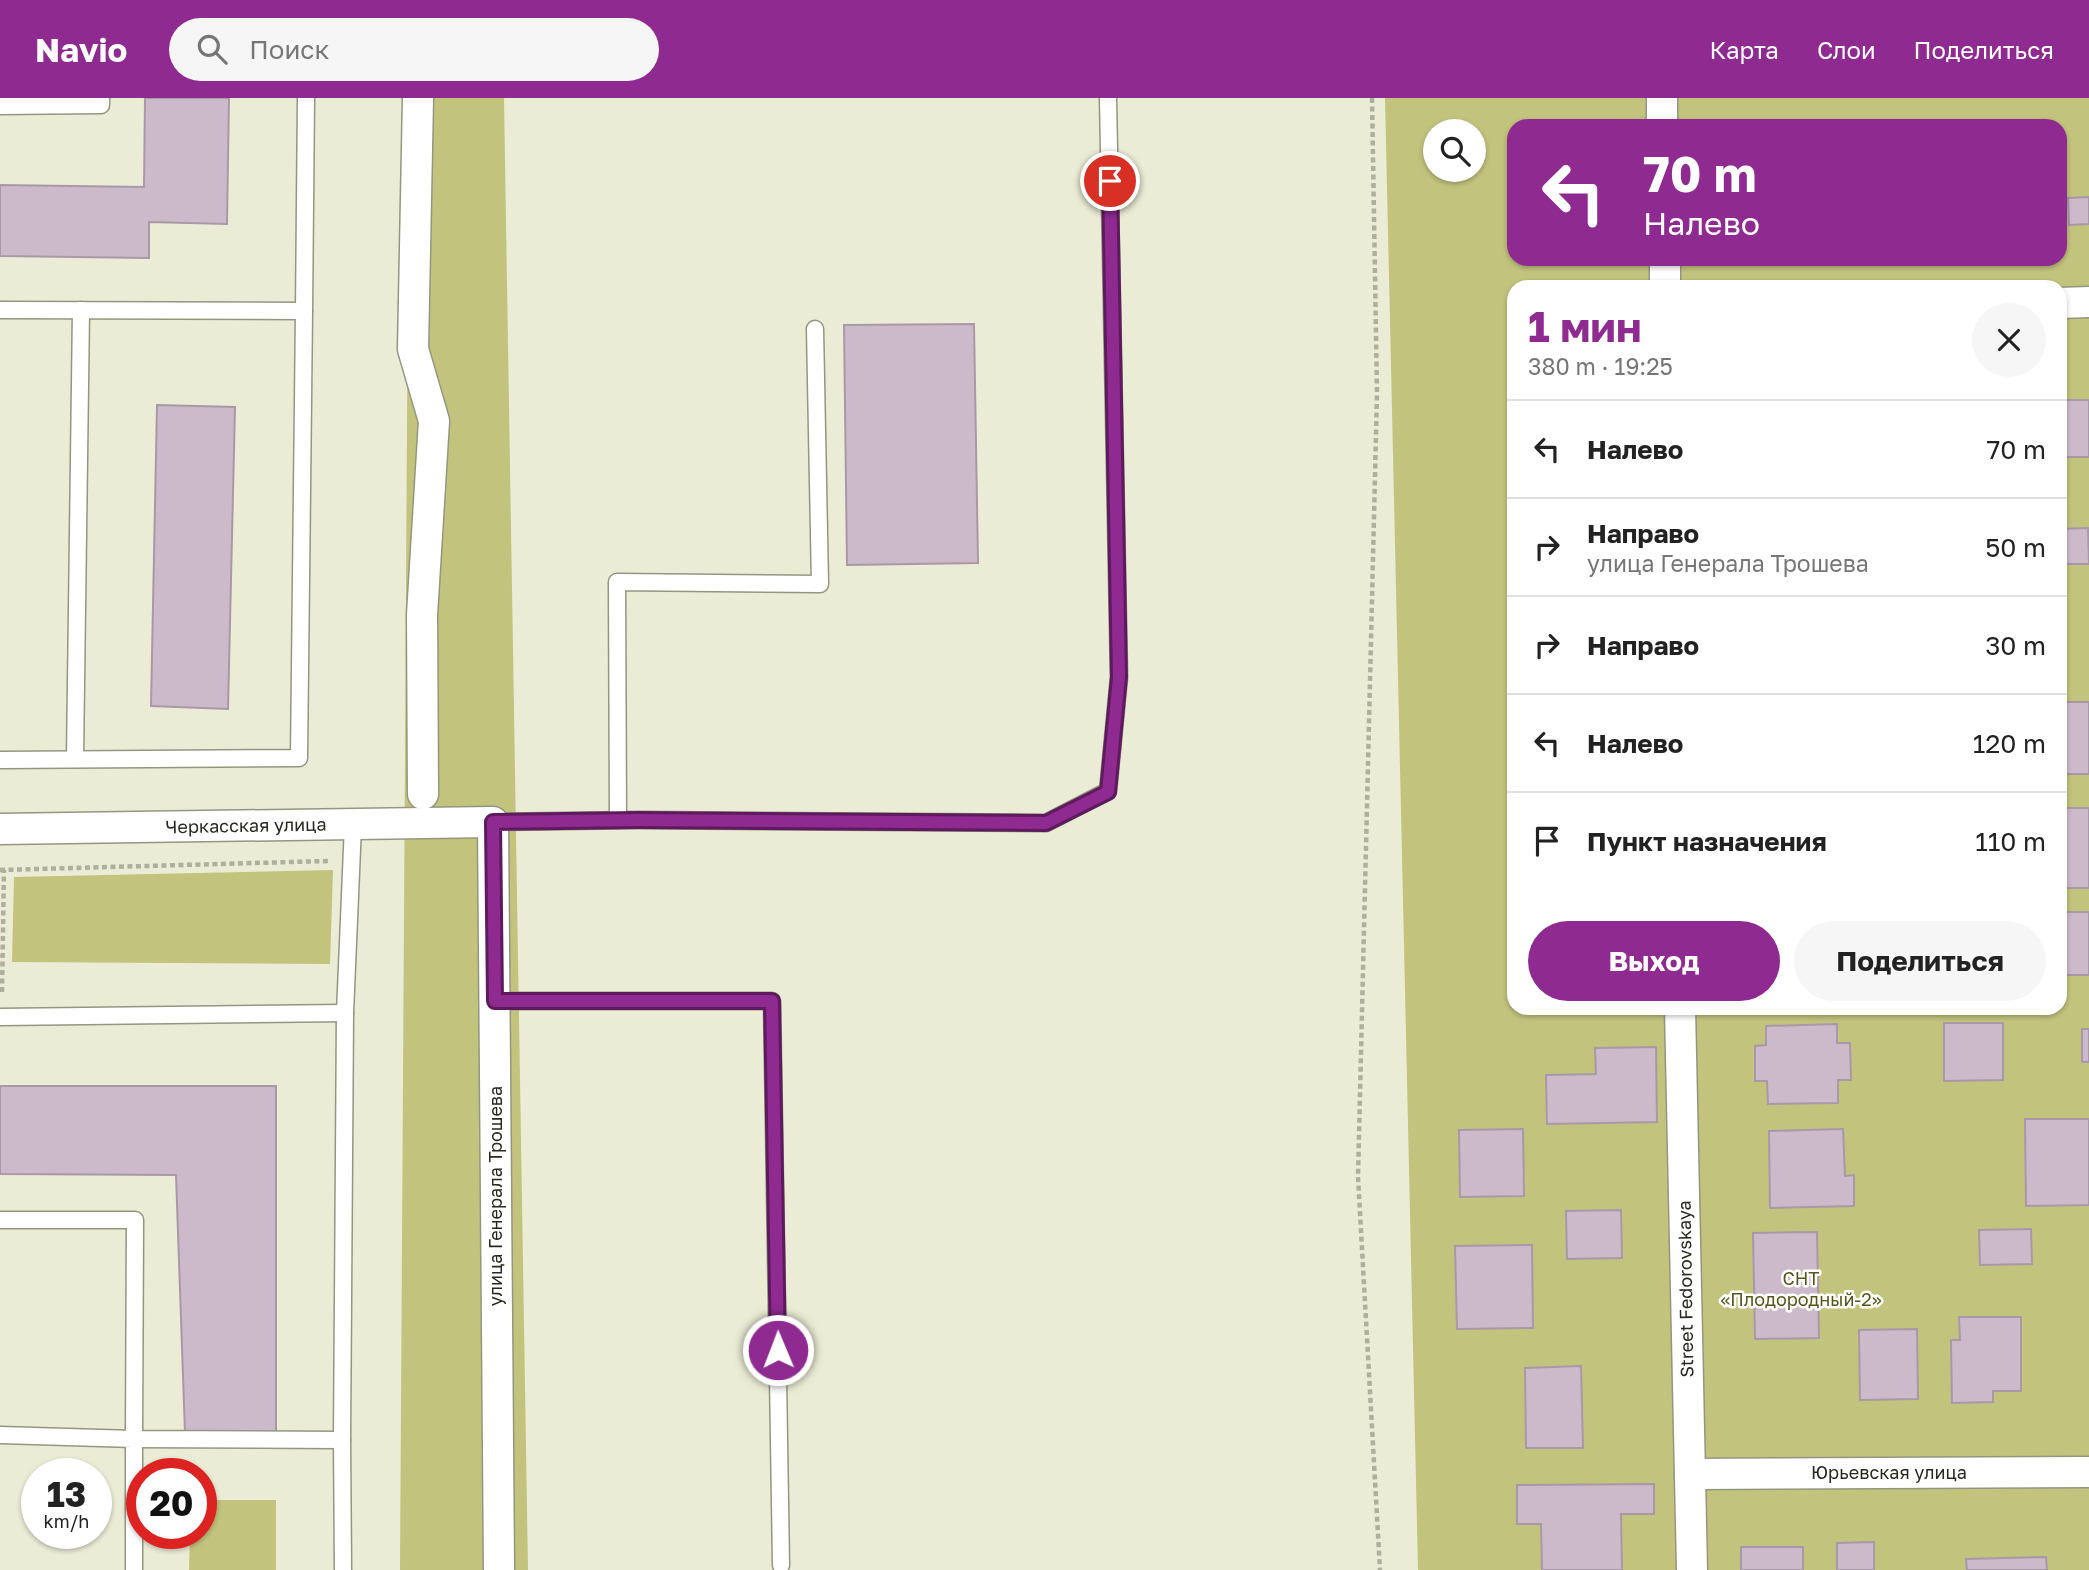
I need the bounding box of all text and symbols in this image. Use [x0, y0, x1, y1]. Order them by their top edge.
search box [169, 18, 659, 81]
text: Navio [35, 30, 127, 69]
icon: search [193, 30, 231, 68]
text: Поиск [249, 34, 329, 65]
text: Карта [1709, 35, 1779, 64]
text: Слои [1817, 35, 1876, 64]
text: Поделиться [1914, 35, 2054, 64]
map controls [1423, 119, 1486, 182]
button: search [1423, 119, 1486, 182]
text: 70 m [1643, 144, 1757, 203]
icon: left [1528, 147, 1619, 238]
pin [1080, 151, 1140, 211]
icon: arrive [1091, 162, 1129, 200]
text: Налево [1643, 204, 1760, 242]
text: 1 мин [1528, 301, 1642, 351]
button: close [1972, 303, 2046, 377]
text: 380 m · 19:25 [1528, 352, 1673, 380]
icon: left [1528, 430, 1566, 468]
text: Налево [1587, 434, 1683, 465]
text: 70 m [1987, 434, 2046, 465]
text: Направо [1587, 518, 1699, 549]
icon: right [1528, 528, 1566, 566]
text: 50 m [1985, 532, 2046, 563]
text: улица Генерала Трошева [1587, 549, 1869, 577]
icon: right [1528, 626, 1566, 664]
text: Направо [1587, 630, 1699, 661]
text: 30 m [1985, 630, 2046, 661]
icon: left [1528, 724, 1566, 762]
text: Налево [1587, 728, 1683, 759]
text: 120 m [1973, 728, 2046, 759]
street label: Черкасская улица [165, 813, 327, 837]
icon: arrive [1528, 822, 1566, 860]
text: Пункт назначения [1587, 826, 1827, 857]
text: 110 m [1975, 826, 2046, 857]
button: Выход [1528, 921, 1780, 1001]
button: Поделиться [1794, 921, 2046, 1001]
street label: улица Генерала Трошева [484, 1086, 506, 1306]
street label: Street Fedorovskaya [1672, 1200, 1698, 1378]
park label: СНТ «Плодородный-2» [1720, 1267, 1882, 1310]
position arrow [741, 1313, 815, 1387]
speed limit sign: 20 [126, 1458, 217, 1549]
street label: Юрьевская улица [1811, 1461, 1967, 1483]
text: 13 [47, 1473, 86, 1515]
text: km/h [44, 1510, 89, 1532]

